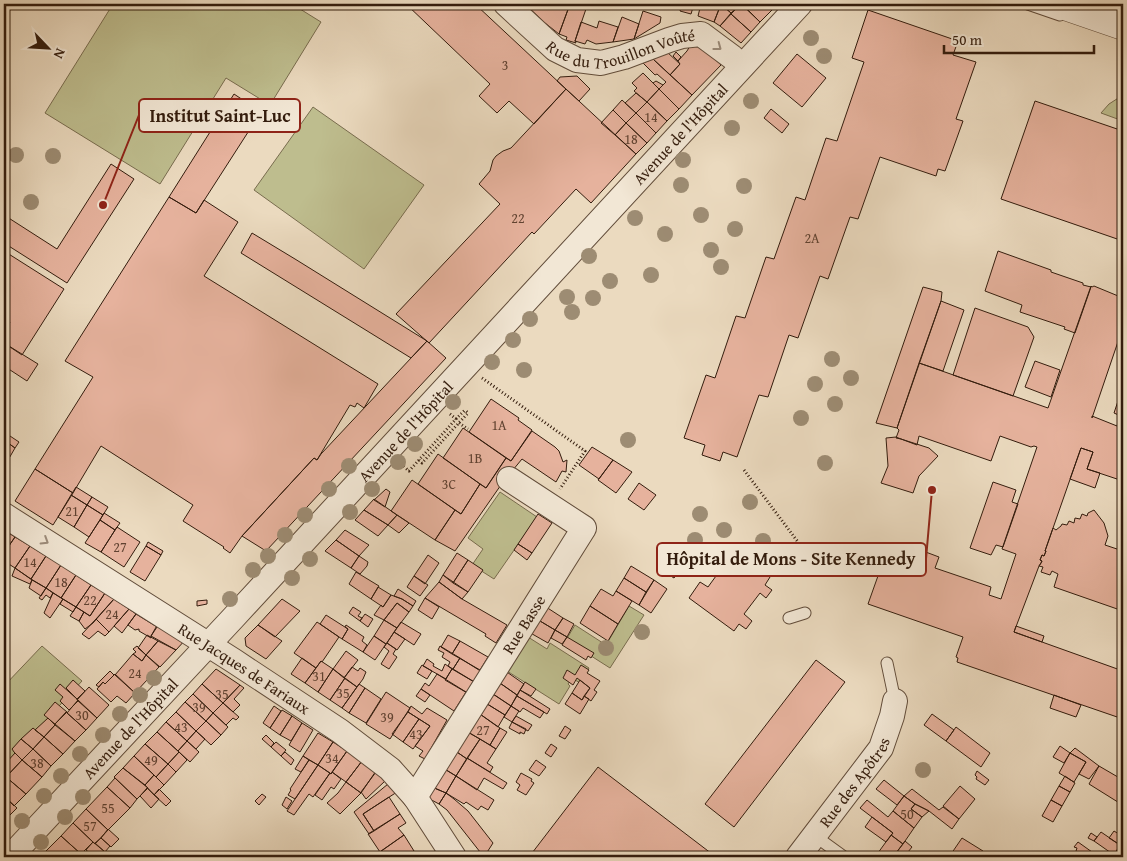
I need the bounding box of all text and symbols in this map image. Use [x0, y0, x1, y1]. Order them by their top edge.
north arrow [22, 22, 72, 72]
scale bar [944, 22, 1094, 54]
street label: Rue du Trouillon Voûté [541, 23, 696, 75]
text: 50 m [952, 29, 983, 50]
one-way arrow [712, 41, 721, 49]
text: N [48, 45, 71, 63]
house number: 3 [502, 55, 508, 75]
street label: Avenue de l'Hôpital [627, 77, 734, 190]
callout: Institut Saint-Luc [139, 99, 300, 132]
text: Institut Saint-Luc [150, 102, 290, 129]
house number: 14 [644, 107, 658, 127]
house number: 18 [624, 129, 638, 149]
house number: 22 [511, 208, 525, 228]
house number: 2A [804, 228, 820, 248]
street label: Avenue de l'Hôpital [352, 375, 459, 487]
house number: 1A [491, 415, 507, 435]
house number: 1B [468, 448, 482, 468]
house number: 3C [442, 474, 457, 494]
house number: 21 [65, 501, 79, 521]
one-way arrow [39, 535, 48, 545]
house number: 27 [113, 537, 127, 557]
callout: Hôpital de Mons - Site Kennedy [657, 543, 926, 576]
text: Hôpital de Mons - Site Kennedy [667, 545, 916, 572]
house number: 14 [23, 552, 37, 572]
house number: 18 [54, 572, 68, 592]
house number: 22 [83, 590, 97, 610]
street label: Rue Basse [496, 590, 551, 659]
house number: 24 [105, 604, 119, 624]
street label: Rue Jacques de Fariaux [174, 617, 316, 721]
house number: 24 [128, 663, 142, 683]
house number: 31 [312, 666, 326, 686]
street label: Avenue de l'Hôpital [77, 672, 184, 784]
house number: 35 [336, 683, 350, 703]
house number: 35 [215, 684, 229, 704]
house number: 39 [192, 697, 206, 717]
house number: 30 [75, 705, 89, 725]
house number: 39 [380, 707, 394, 727]
house number: 43 [174, 717, 188, 737]
house number: 27 [476, 720, 490, 740]
house number: 43 [409, 724, 423, 744]
street label: Rue des Apôtres [813, 734, 896, 832]
house number: 34 [325, 748, 339, 768]
house number: 49 [144, 750, 158, 770]
house number: 38 [30, 753, 44, 773]
house number: 55 [101, 798, 115, 818]
house number: 50 [900, 804, 914, 824]
house number: 57 [83, 816, 97, 836]

